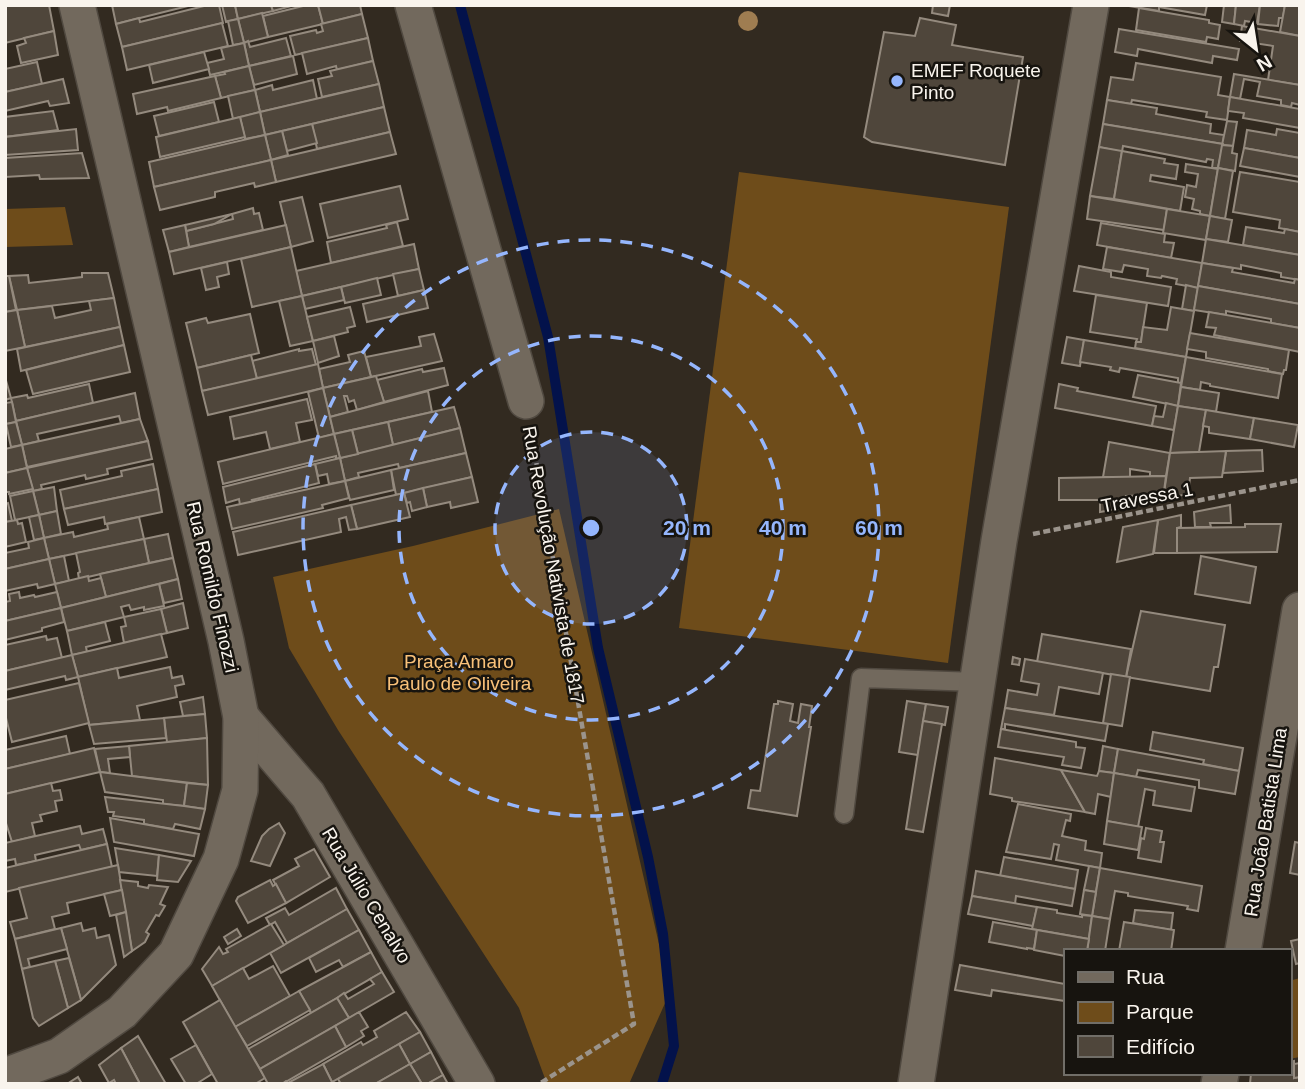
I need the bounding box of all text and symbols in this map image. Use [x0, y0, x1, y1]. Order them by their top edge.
north arrow [1221, 14, 1291, 84]
text: N [1253, 51, 1275, 76]
place label: EMEF Roquete Pinto [911, 60, 1041, 103]
marker: EMEF Roquete Pinto [889, 73, 905, 89]
street label: Rua Revolução Nativista de 1817 [519, 424, 588, 706]
street label: Travessa 1 [1099, 478, 1195, 517]
street label: Rua Romildo Finozzi [183, 499, 242, 675]
centre of rings [579, 516, 603, 540]
text: 20 m [663, 516, 711, 539]
text: 40 m [759, 516, 807, 539]
text: 60 m [855, 516, 903, 539]
park label: Praça Amaro Paulo de Oliveira [387, 651, 532, 694]
street label: Rua João Batista Lima [1240, 726, 1291, 918]
street label: Rua Júlio Cenalvo [318, 824, 415, 967]
legend [1064, 949, 1291, 1075]
text: Rua [1126, 965, 1165, 988]
text: Parque [1126, 1000, 1194, 1023]
text: Edifício [1126, 1035, 1195, 1058]

